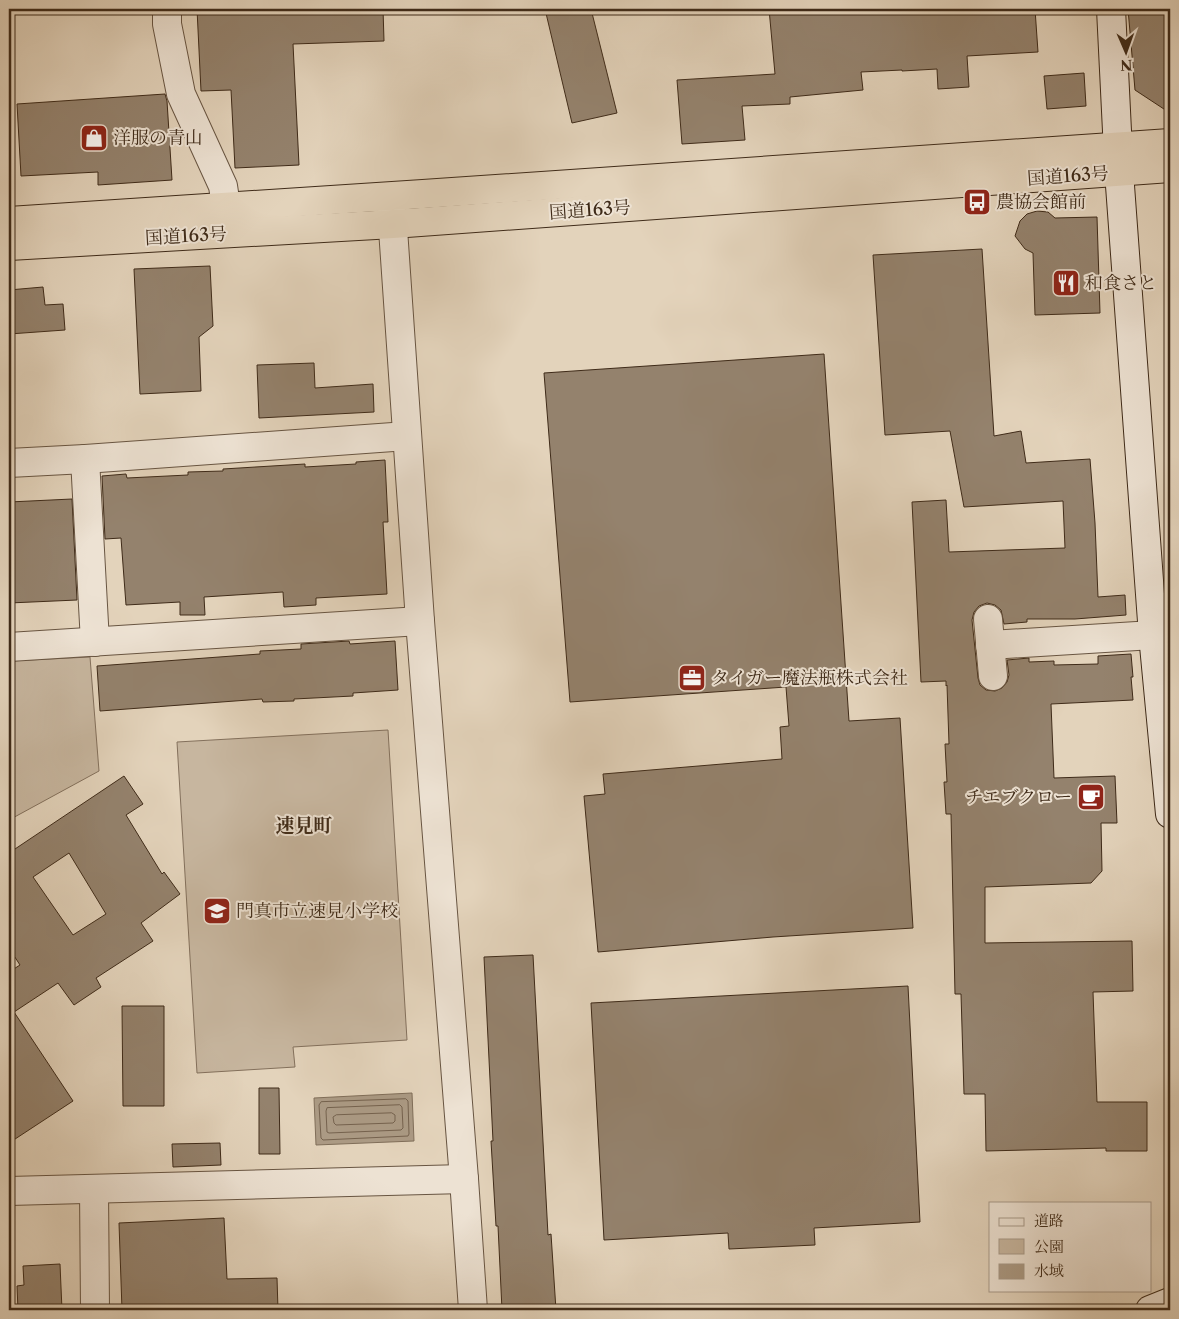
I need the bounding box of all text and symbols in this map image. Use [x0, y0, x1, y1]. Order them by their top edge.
north arrow [1102, 28, 1152, 78]
text: N [1120, 56, 1133, 74]
shop icon: 洋服の青山 [79, 123, 109, 153]
place label: 洋服の青山 [113, 127, 203, 149]
street label: 国道163号 [1026, 162, 1110, 190]
bus stop icon: 農協会館前 [962, 187, 992, 217]
place label: 農協会館前 [996, 191, 1086, 213]
street label: 国道163号 [548, 196, 632, 224]
street label: 国道163号 [144, 223, 228, 249]
restaurant icon: 和食さと [1051, 268, 1081, 298]
place label: 和食さと [1085, 272, 1157, 294]
office icon: タイガー魔法瓶株式会社 [677, 663, 707, 693]
place label: タイガー魔法瓶株式会社 [711, 667, 908, 689]
cafe icon: チエブクロー [1076, 782, 1106, 812]
place label: チエブクロー [965, 786, 1072, 808]
district label: 速見町 [275, 814, 333, 837]
school or university icon: 門真市立速見小学校 [202, 896, 232, 926]
place label: 門真市立速見小学校 [236, 900, 398, 922]
legend [989, 1202, 1152, 1292]
text: 道路 [1034, 1211, 1064, 1230]
text: 公園 [1034, 1237, 1064, 1256]
text: 水域 [1034, 1261, 1064, 1280]

